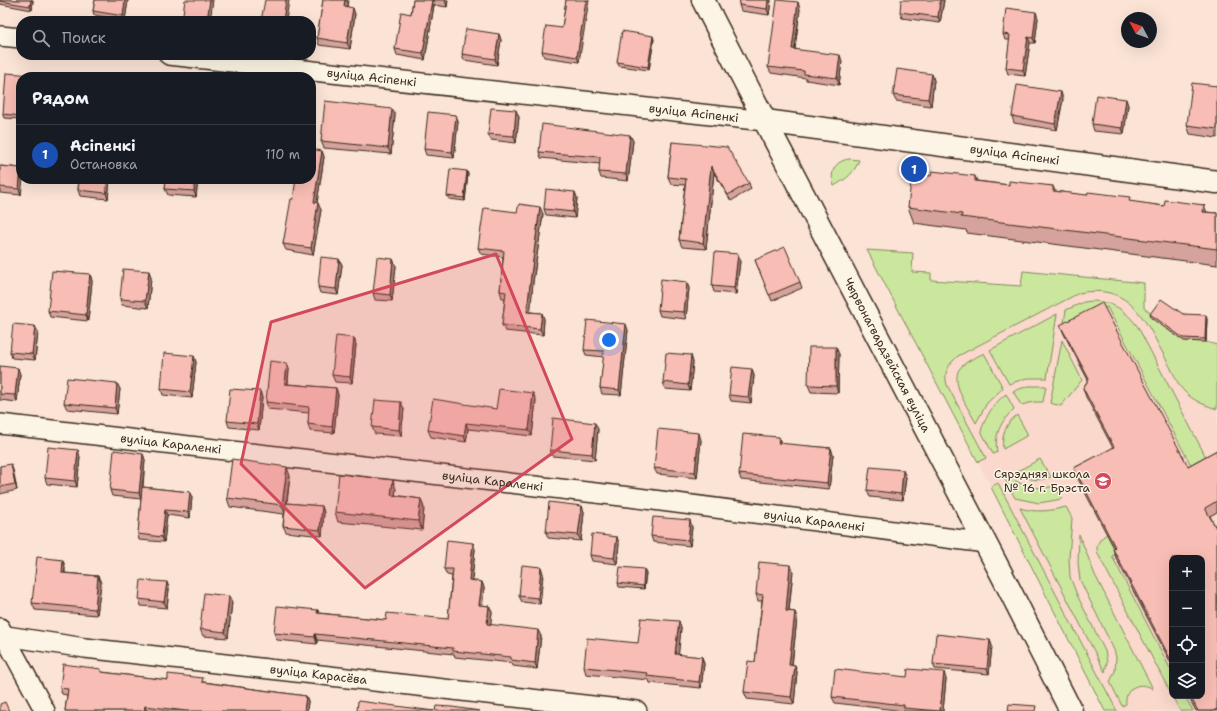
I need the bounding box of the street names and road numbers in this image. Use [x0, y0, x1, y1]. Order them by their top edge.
street label: вуліца Асіпенкі [326, 65, 418, 90]
street label: вуліца Асіпенкі [648, 100, 740, 126]
street label: вуліца Асіпенкі [969, 141, 1061, 169]
street label: Чырвонагвардзейская вуліца [840, 275, 934, 436]
street label: вуліца Караленкі [119, 430, 222, 458]
street label: вуліца Караленкі [441, 467, 544, 495]
street label: вуліца Караленкі [763, 506, 866, 535]
street label: вуліца Карасёва [269, 661, 368, 688]

